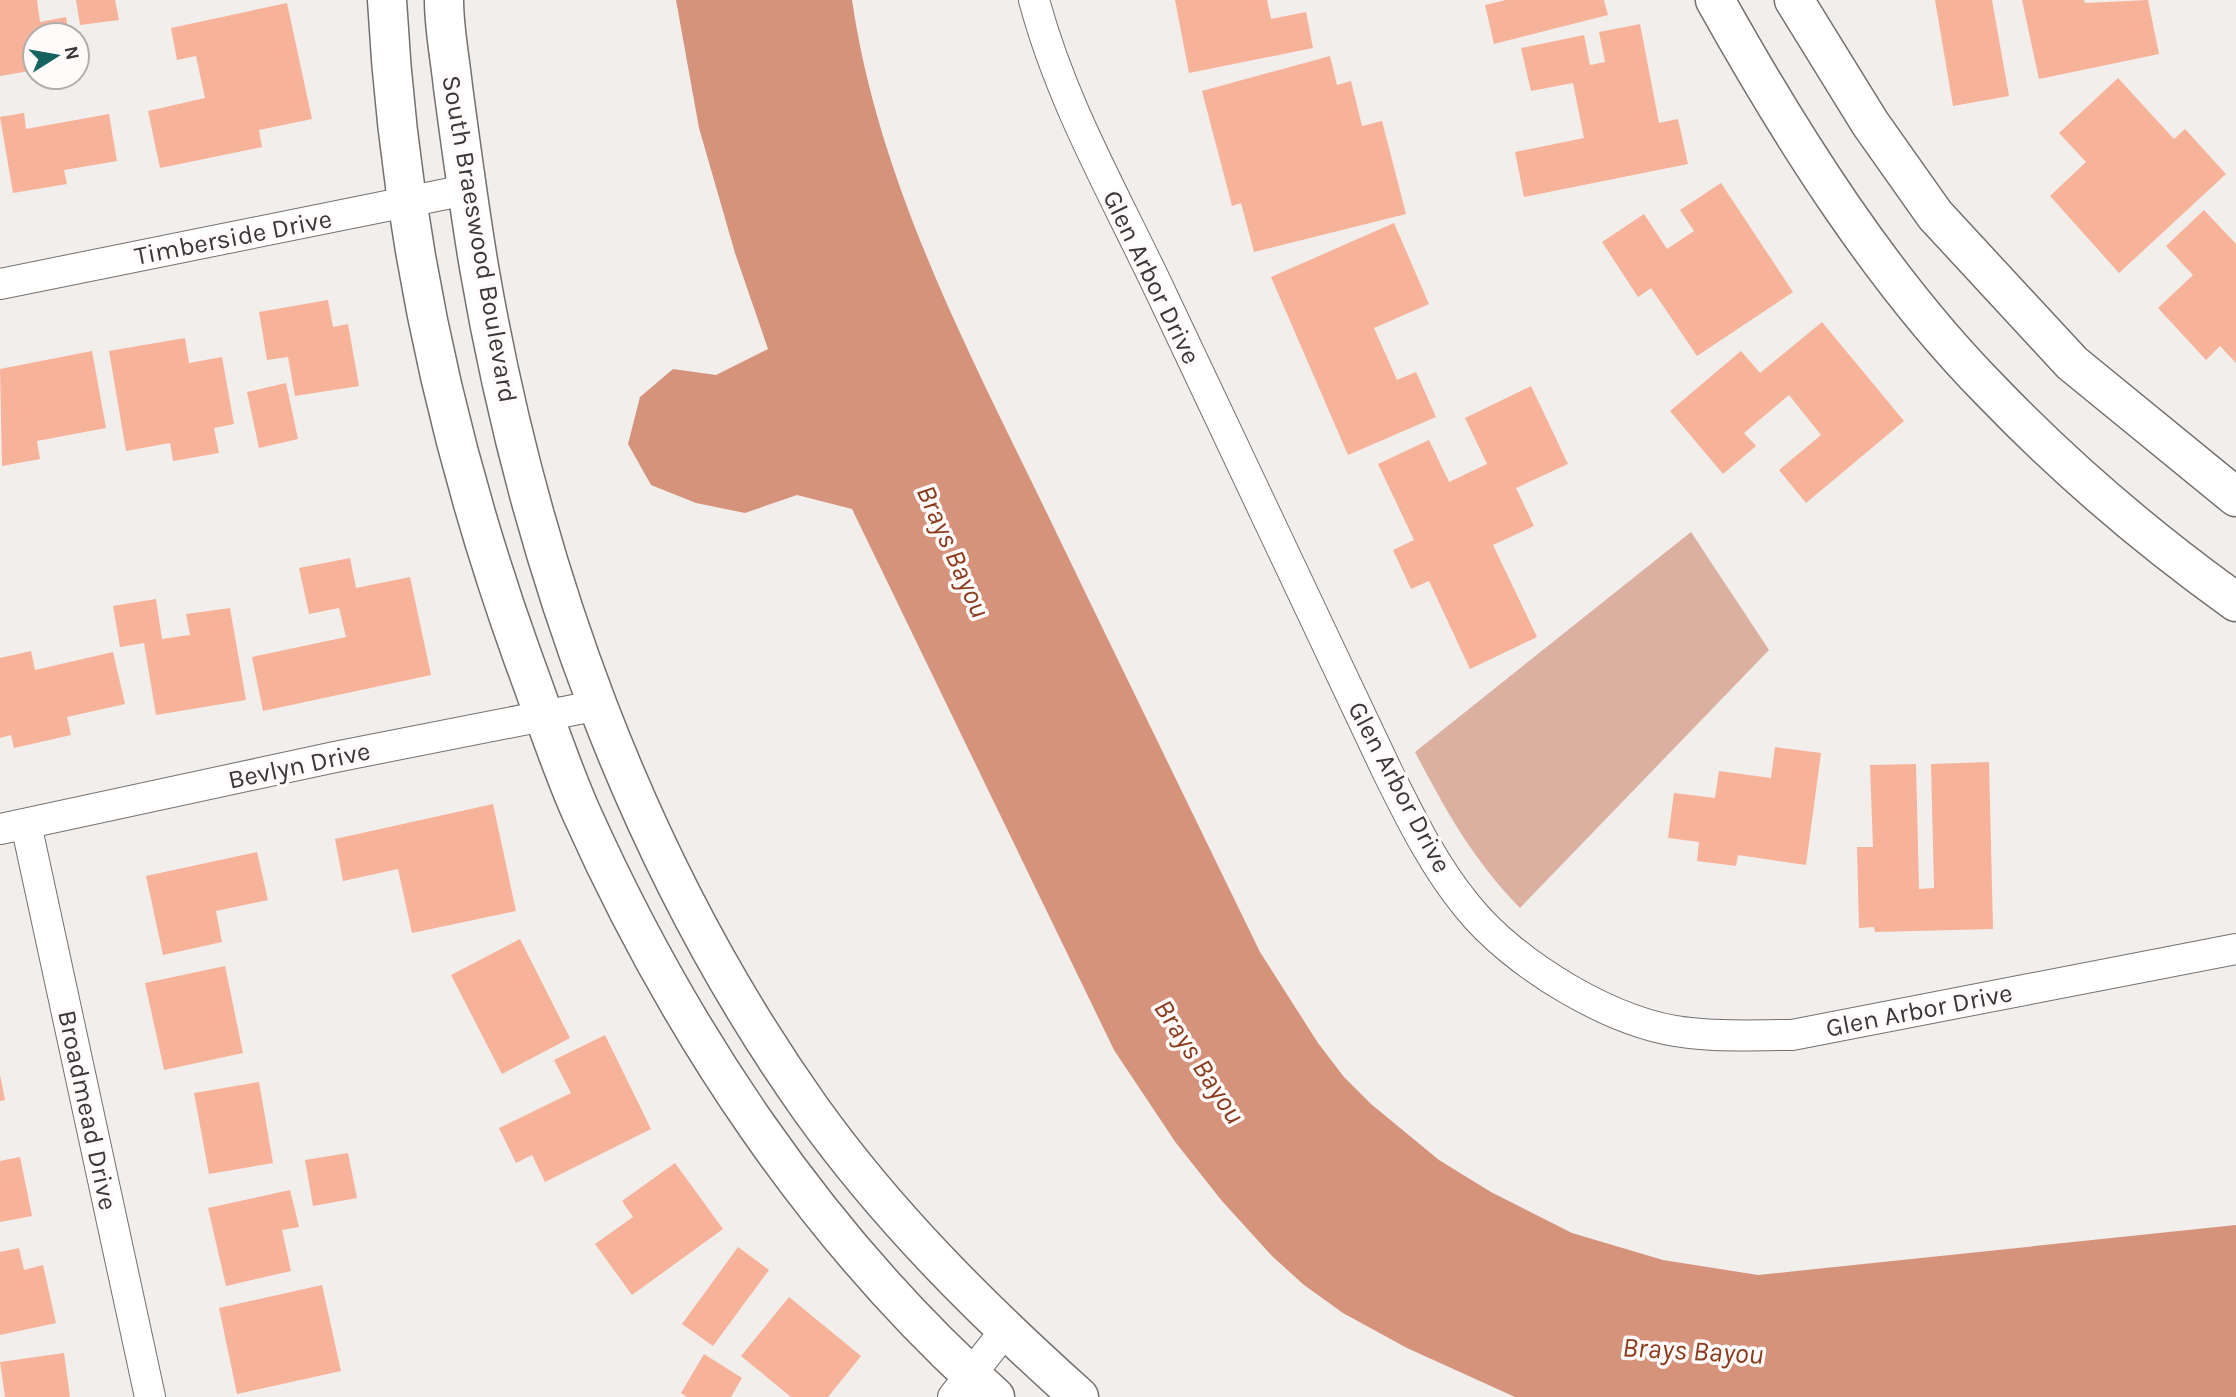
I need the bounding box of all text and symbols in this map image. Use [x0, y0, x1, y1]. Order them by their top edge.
north arrow [21, 21, 91, 91]
text: N [60, 44, 84, 62]
street label: South Braeswood Boulevard [435, 73, 524, 405]
street label: Glen Arbor Drive [1096, 185, 1207, 369]
street label: Timberside Drive [132, 203, 334, 272]
water label: Brays Bayou [910, 480, 997, 623]
street label: Glen Arbor Drive [1341, 696, 1458, 878]
street label: Bevlyn Drive [225, 735, 373, 796]
street label: Glen Arbor Drive [1823, 977, 2015, 1044]
water label: Brays Bayou [1147, 993, 1252, 1130]
street label: Broadmead Drive [51, 1007, 124, 1213]
water label: Brays Bayou [1621, 1330, 1765, 1371]

